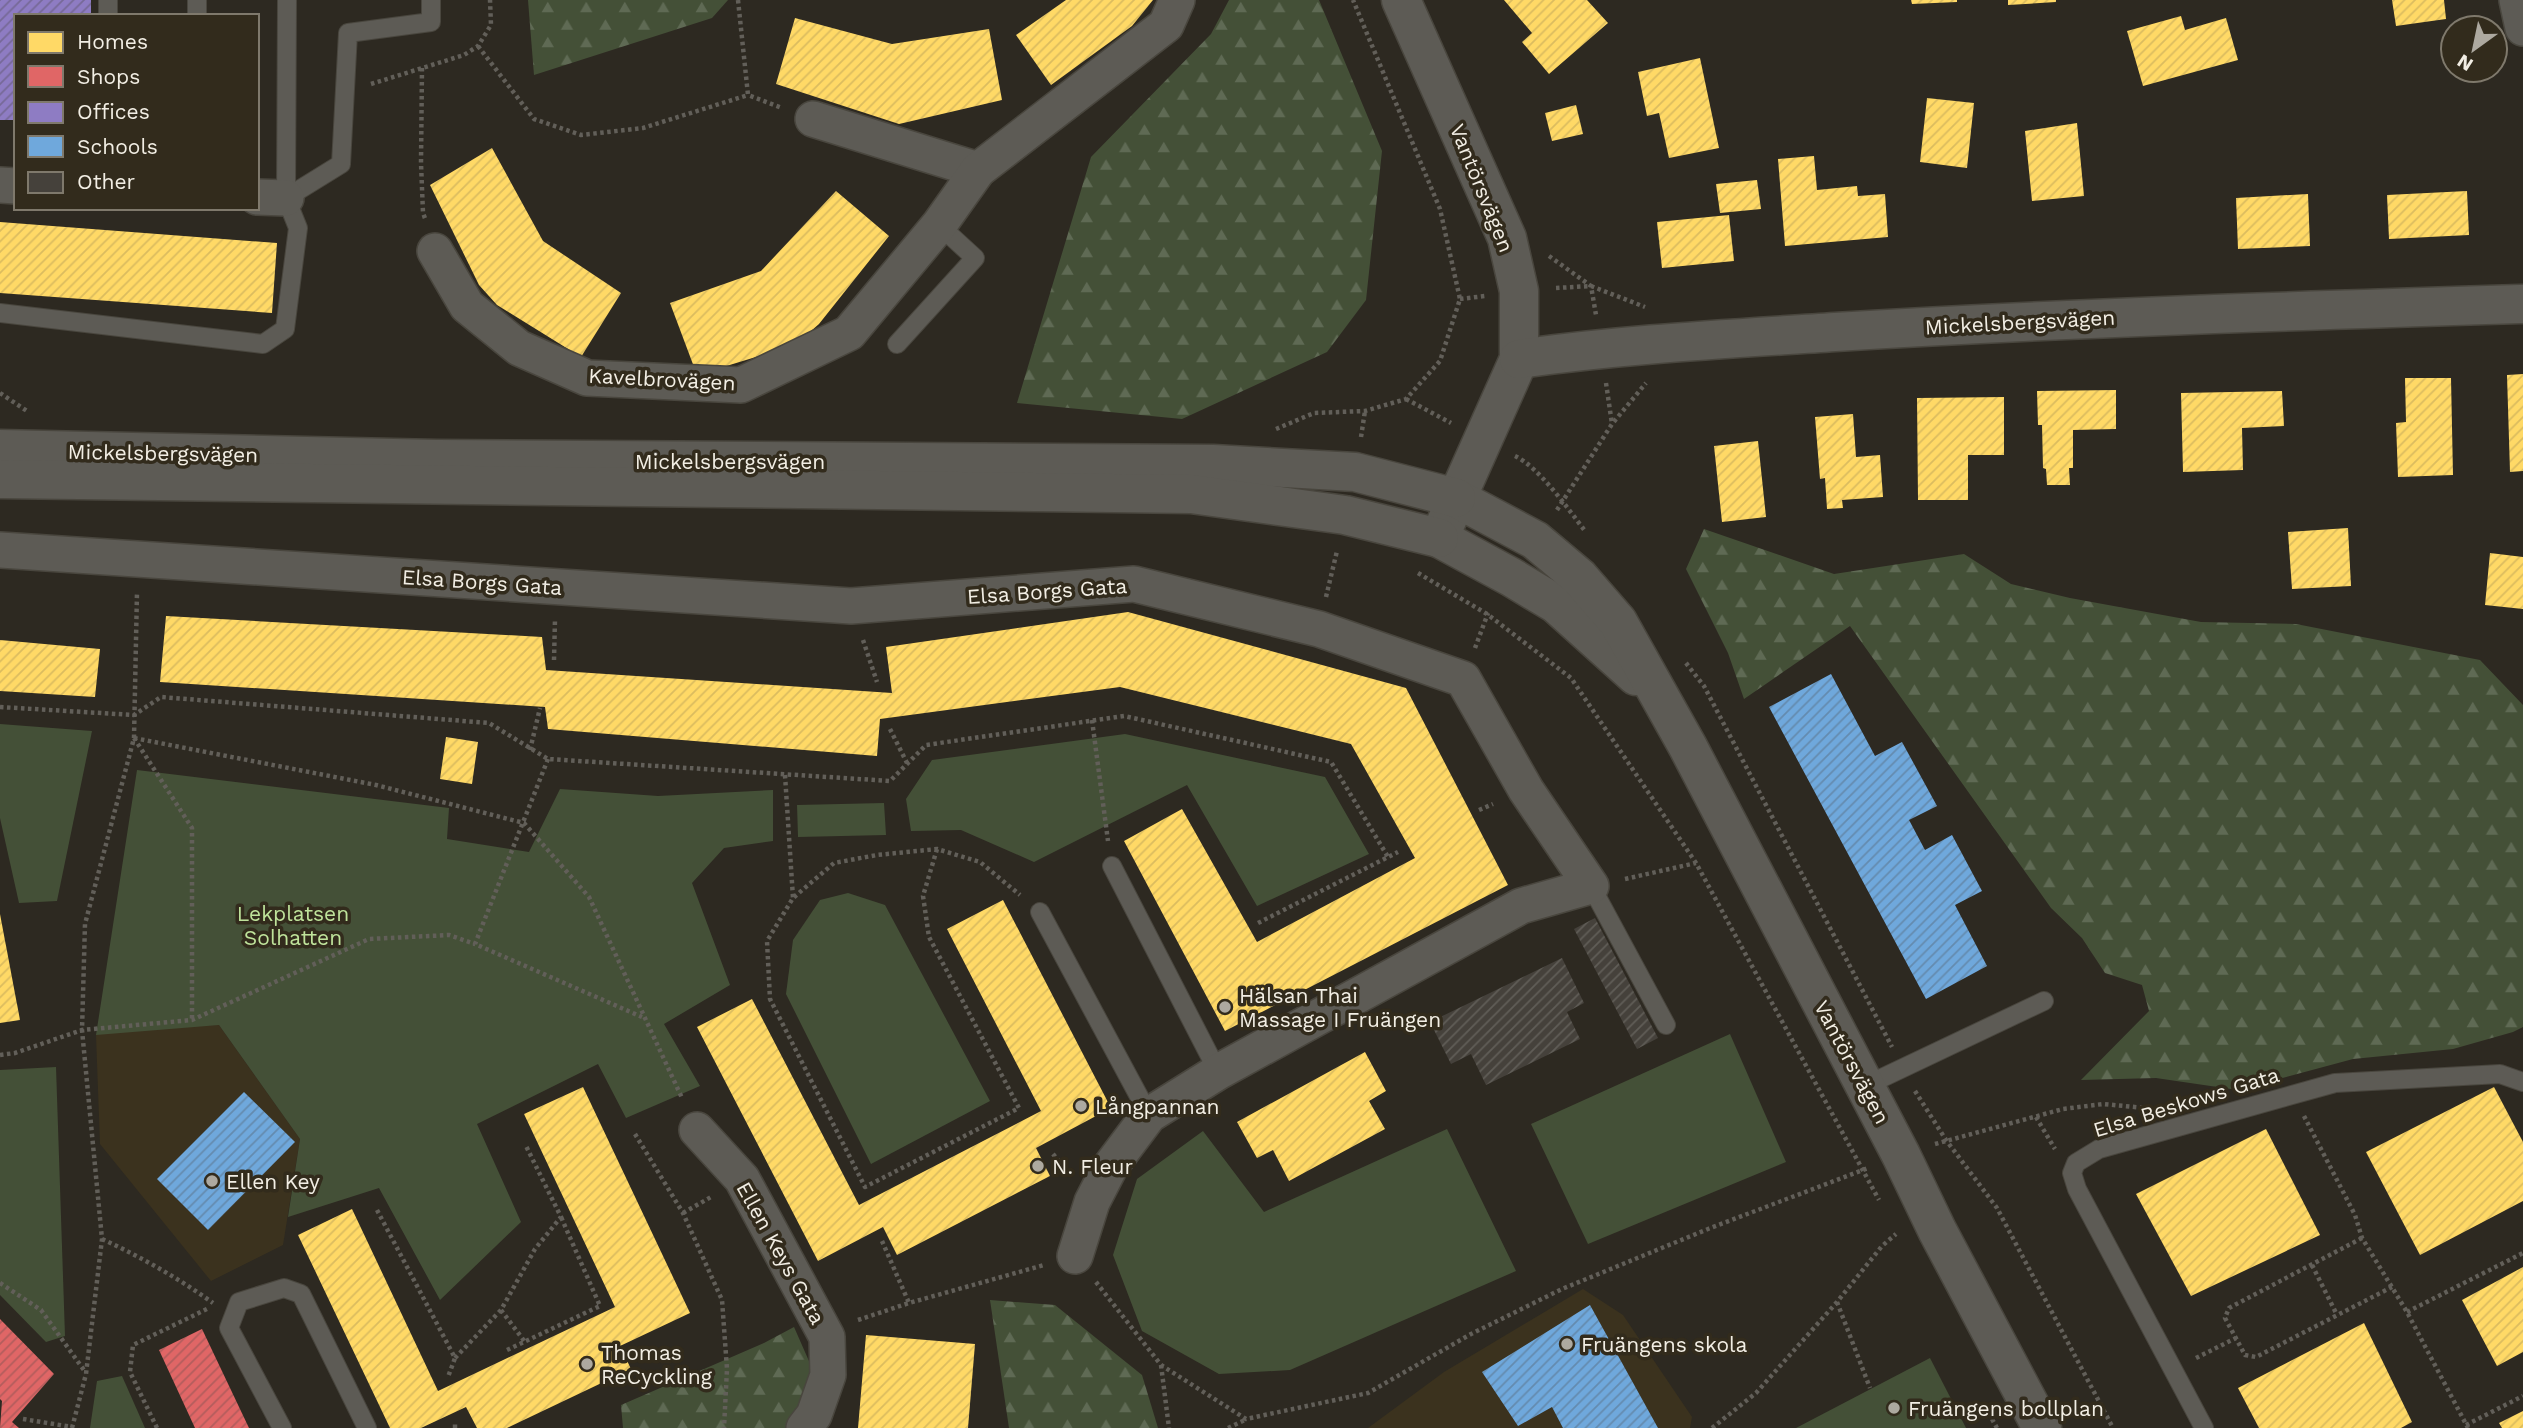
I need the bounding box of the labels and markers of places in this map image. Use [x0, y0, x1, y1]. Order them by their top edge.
place label: Hälsan Thai Massage I Fruängen [1239, 983, 1441, 1032]
marker: Hälsan Thai Massage I Fruängen [1217, 999, 1233, 1015]
place label: Långpannan [1095, 1094, 1220, 1119]
marker: Långpannan [1073, 1098, 1089, 1114]
place label: N. Fleur [1052, 1154, 1133, 1179]
marker: N. Fleur [1030, 1158, 1046, 1174]
place label: Ellen Key [226, 1169, 320, 1194]
marker: Ellen Key [204, 1173, 220, 1189]
place label: Fruängens skola [1581, 1332, 1747, 1357]
marker: Fruängens skola [1559, 1336, 1575, 1352]
place label: Thomas ReCyckling [601, 1340, 713, 1389]
marker: Thomas ReCyckling [579, 1356, 595, 1372]
place label: Fruängens bollplan [1908, 1396, 2104, 1421]
marker: Fruängens bollplan [1886, 1400, 1902, 1416]

